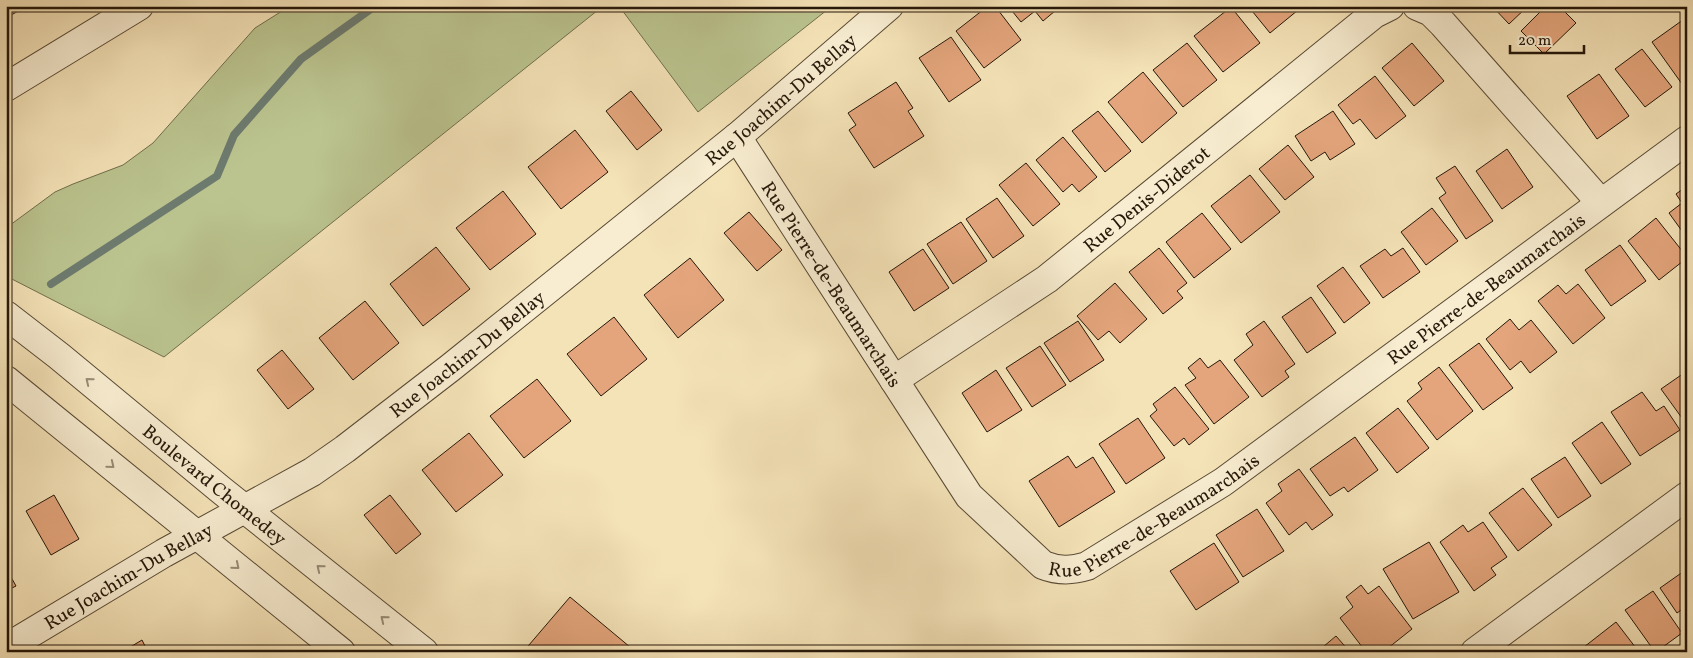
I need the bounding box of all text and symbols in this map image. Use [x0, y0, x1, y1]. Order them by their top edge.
scale bar [1510, 22, 1584, 54]
street label: Rue Joachim-Du Bellay [700, 28, 863, 173]
text: 20 m [1518, 31, 1551, 52]
street label: Rue Denis-Diderot [1079, 141, 1217, 259]
street label: Rue Pierre-de-Beaumarchais [754, 177, 906, 393]
street label: Rue Pierre-de-Beaumarchais [1383, 208, 1592, 372]
street label: Rue Joachim-Du Bellay [385, 286, 551, 425]
one-way arrow [86, 378, 95, 386]
street label: Boulevard Chomedey [136, 419, 291, 552]
street label: Rue Pierre-de-Beaumarchais [1046, 448, 1266, 585]
one-way arrow [106, 459, 115, 468]
street label: Rue Joachim-Du Bellay [40, 518, 218, 637]
one-way arrow [230, 561, 239, 569]
one-way arrow [317, 566, 326, 574]
one-way arrow [380, 616, 389, 625]

